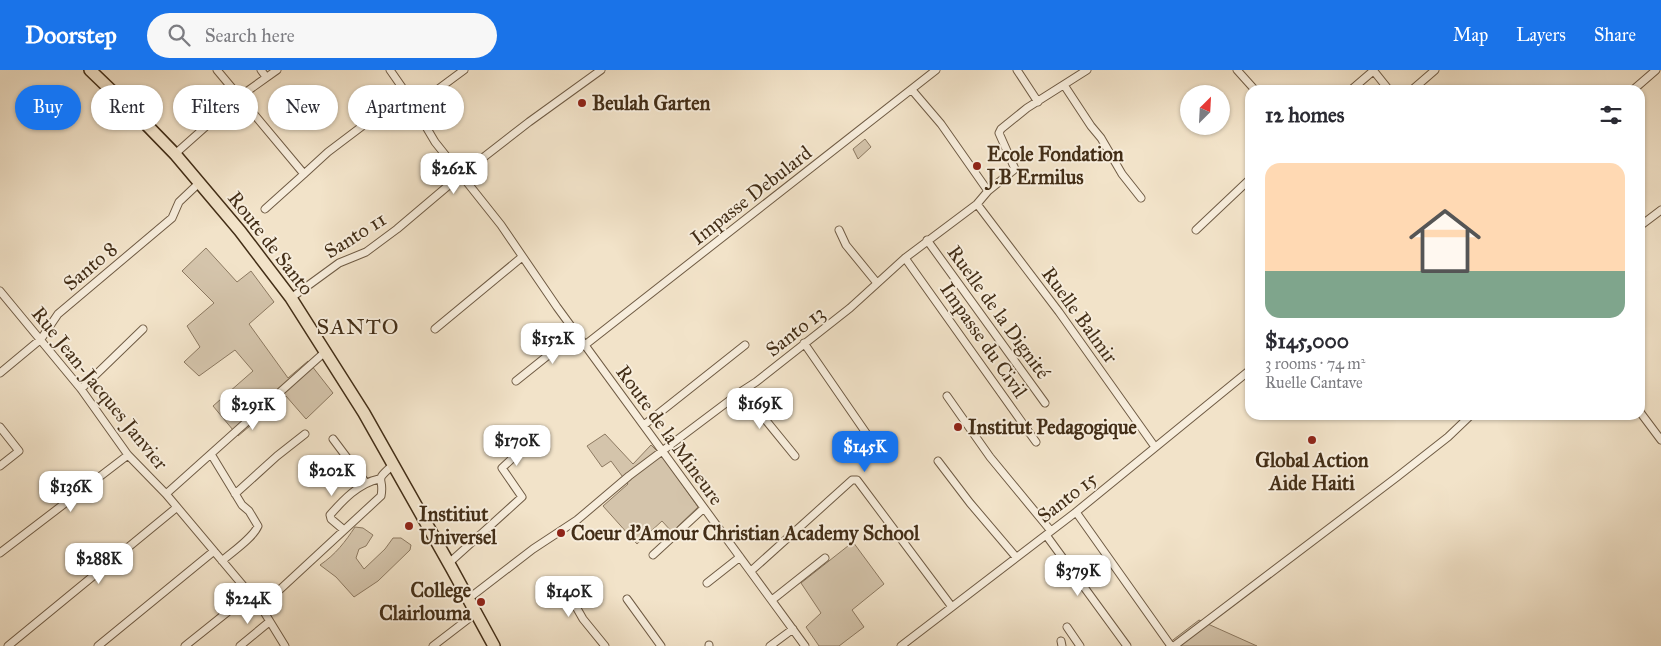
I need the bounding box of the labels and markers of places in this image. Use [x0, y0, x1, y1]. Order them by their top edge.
place label: Beulah Garten [592, 91, 710, 115]
marker: Beulah Garten [576, 97, 588, 109]
place label: Ecole Fondation J.B Ermilus [984, 142, 1124, 191]
pin: $262K [419, 152, 489, 195]
marker: Ecole Fondation J.B Ermilus [971, 160, 983, 172]
pin: $152K [518, 322, 588, 365]
pin: $291K [218, 388, 288, 431]
pin: $169K [725, 388, 795, 430]
place label: Institut Pedagogique [968, 415, 1138, 440]
marker: Institut Pedagogique [952, 421, 964, 433]
pin: $170K [482, 424, 552, 467]
pin: $145K [830, 430, 900, 473]
marker: Global Action Aide Haiti [1306, 434, 1318, 446]
place label: Global Action Aide Haiti [1255, 448, 1369, 495]
pin: $202K [297, 454, 367, 497]
pin: $136K [36, 470, 106, 513]
place label: Institiut Universel [419, 502, 497, 549]
marker: Institiut Universel [403, 520, 415, 532]
place label: Coeur d'Amour Christian Academy School [571, 521, 920, 546]
marker: Coeur d'Amour Christian Academy School [555, 527, 567, 539]
pin: $288K [64, 542, 134, 585]
pin: $379K [1043, 554, 1113, 597]
pin: $140K [534, 576, 604, 618]
place label: College Clairlouma [379, 578, 472, 625]
pin: $224K [213, 582, 283, 625]
marker: College Clairlouma [475, 596, 487, 608]

